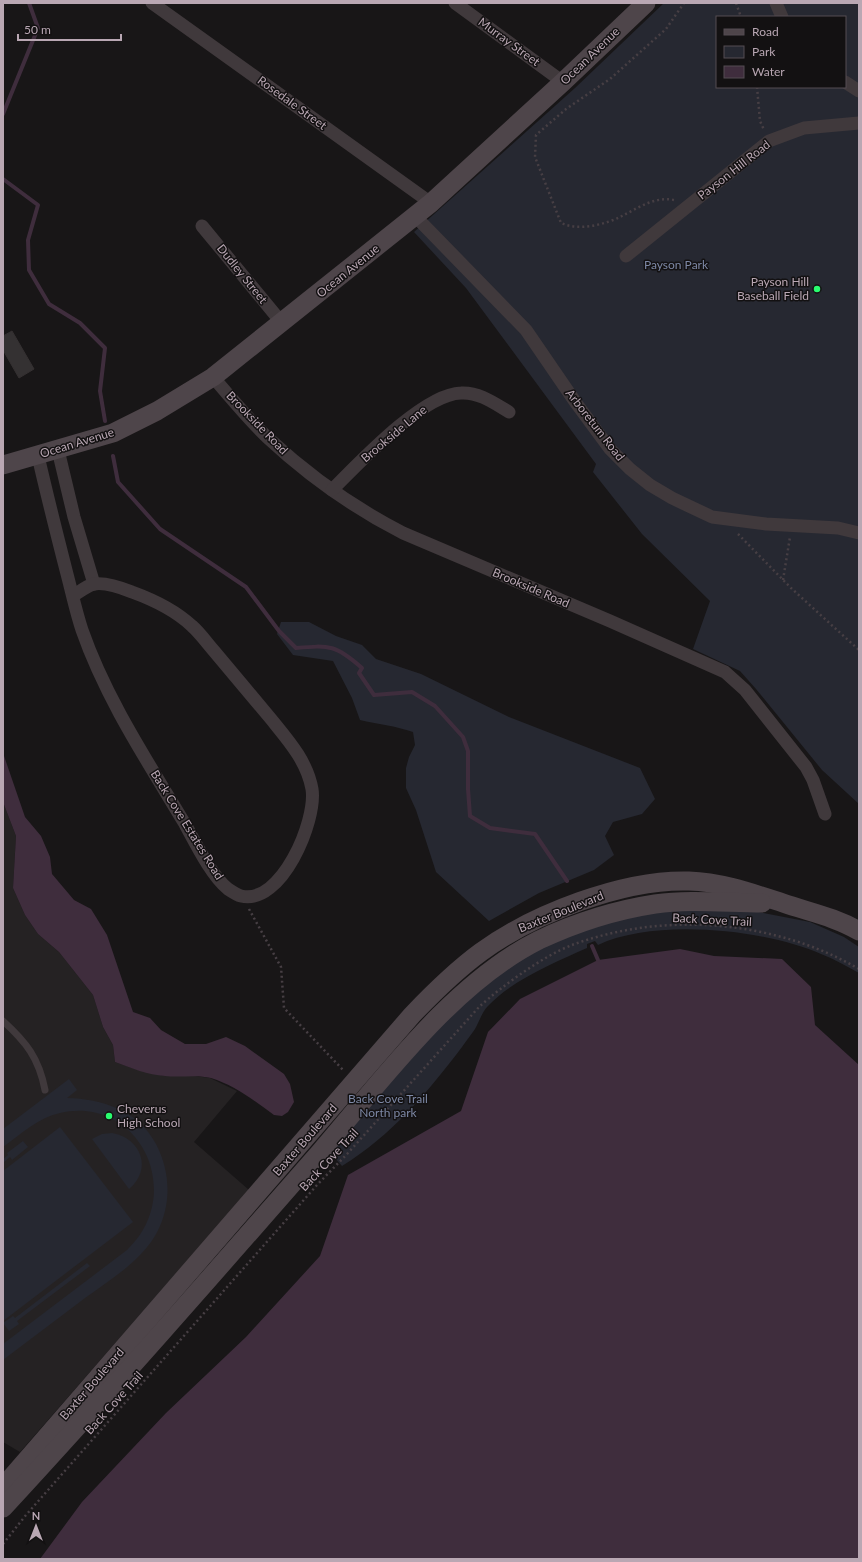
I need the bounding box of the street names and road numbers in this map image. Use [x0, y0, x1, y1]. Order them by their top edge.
street label: Murray Street [475, 14, 544, 69]
street label: Ocean Avenue [557, 24, 622, 88]
street label: Rosedale Street [255, 72, 330, 133]
street label: Payson Hill Road [694, 137, 773, 203]
street label: Dudley Street [214, 241, 271, 307]
street label: Ocean Avenue [313, 241, 382, 301]
street label: Arboretum Road [563, 386, 628, 464]
street label: Brookside Road [223, 388, 291, 457]
street label: Brookside Lane [358, 402, 429, 465]
street label: Ocean Avenue [38, 424, 116, 461]
street label: Brookside Road [490, 565, 572, 611]
street label: Back Cove Estates Road [148, 767, 227, 882]
street label: Baxter Boulevard [516, 888, 606, 935]
street label: Back Cove Trail [672, 910, 752, 929]
street label: Baxter Boulevard [269, 1101, 340, 1179]
street label: Back Cove Trail [296, 1125, 361, 1194]
street label: Baxter Boulevard [56, 1345, 127, 1423]
street label: Back Cove Trail [81, 1368, 146, 1437]

